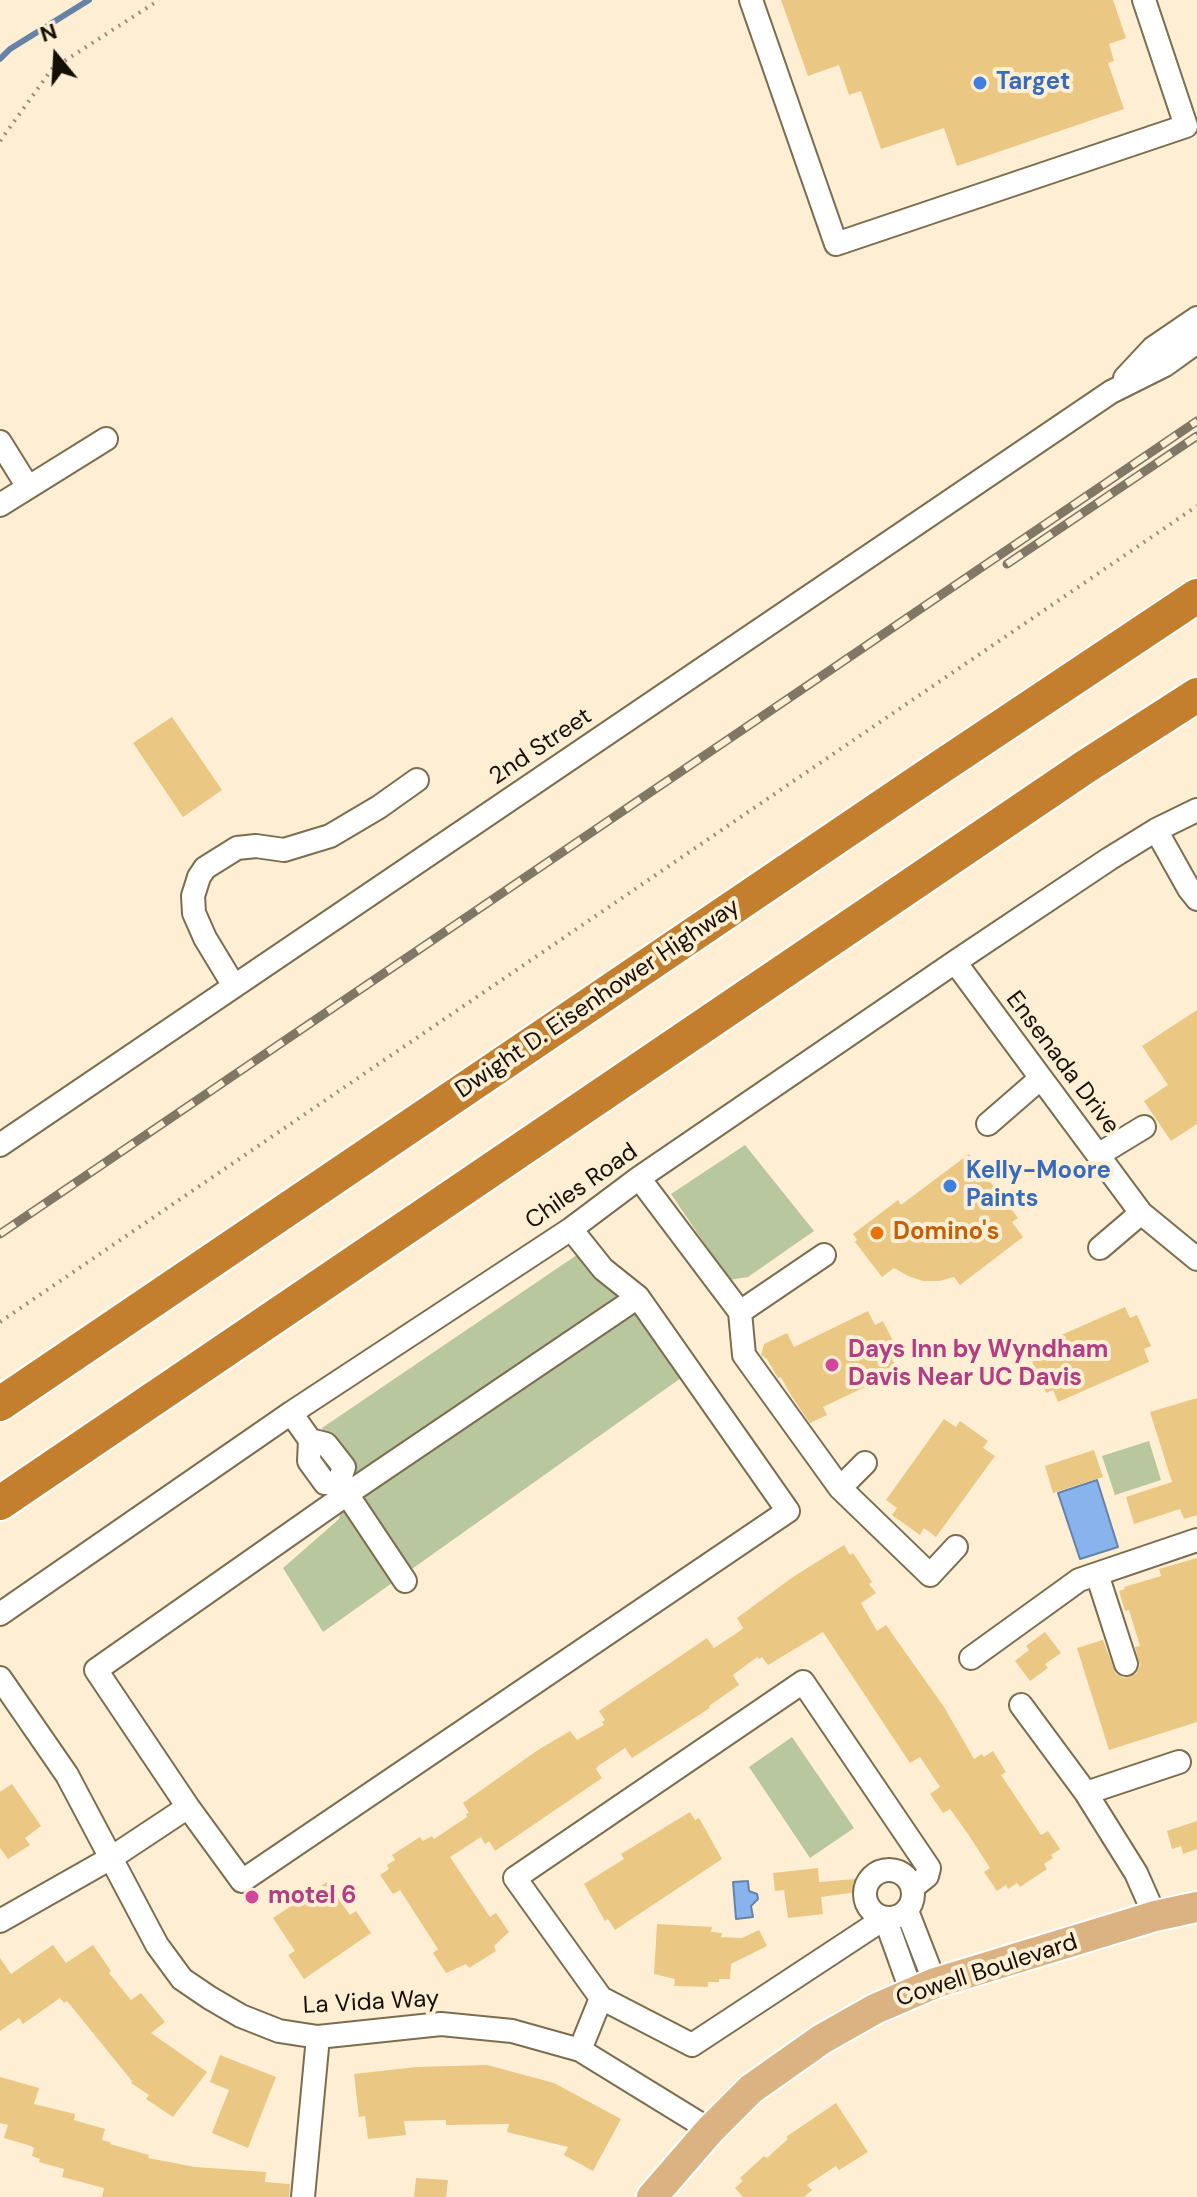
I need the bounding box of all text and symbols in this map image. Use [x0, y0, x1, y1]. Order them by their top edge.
north arrow [16, 16, 96, 96]
text: N [36, 16, 61, 49]
place label: Target [996, 69, 1070, 97]
marker: Target [971, 74, 989, 92]
street label: 2nd Street [484, 702, 598, 792]
street label: Dwight D. Eisenhower Highway [450, 893, 746, 1105]
street label: Ensenada Drive [999, 986, 1125, 1140]
street label: Chiles Road [520, 1138, 644, 1236]
place label: Kelly-Moore Paints [966, 1158, 1111, 1214]
marker: Kelly-Moore Paints [941, 1177, 959, 1195]
place label: Domino's [893, 1219, 999, 1247]
marker: Domino's [868, 1224, 886, 1242]
place label: Days Inn by Wyndham Davis Near UC Davis [848, 1337, 1108, 1393]
marker: Days Inn by Wyndham Davis Near UC Davis [823, 1356, 841, 1374]
place label: motel 6 [268, 1883, 357, 1911]
marker: motel 6 [243, 1888, 261, 1906]
street label: Cowell Boulevard [893, 1928, 1081, 2014]
street label: La Vida Way [302, 1985, 440, 2021]

